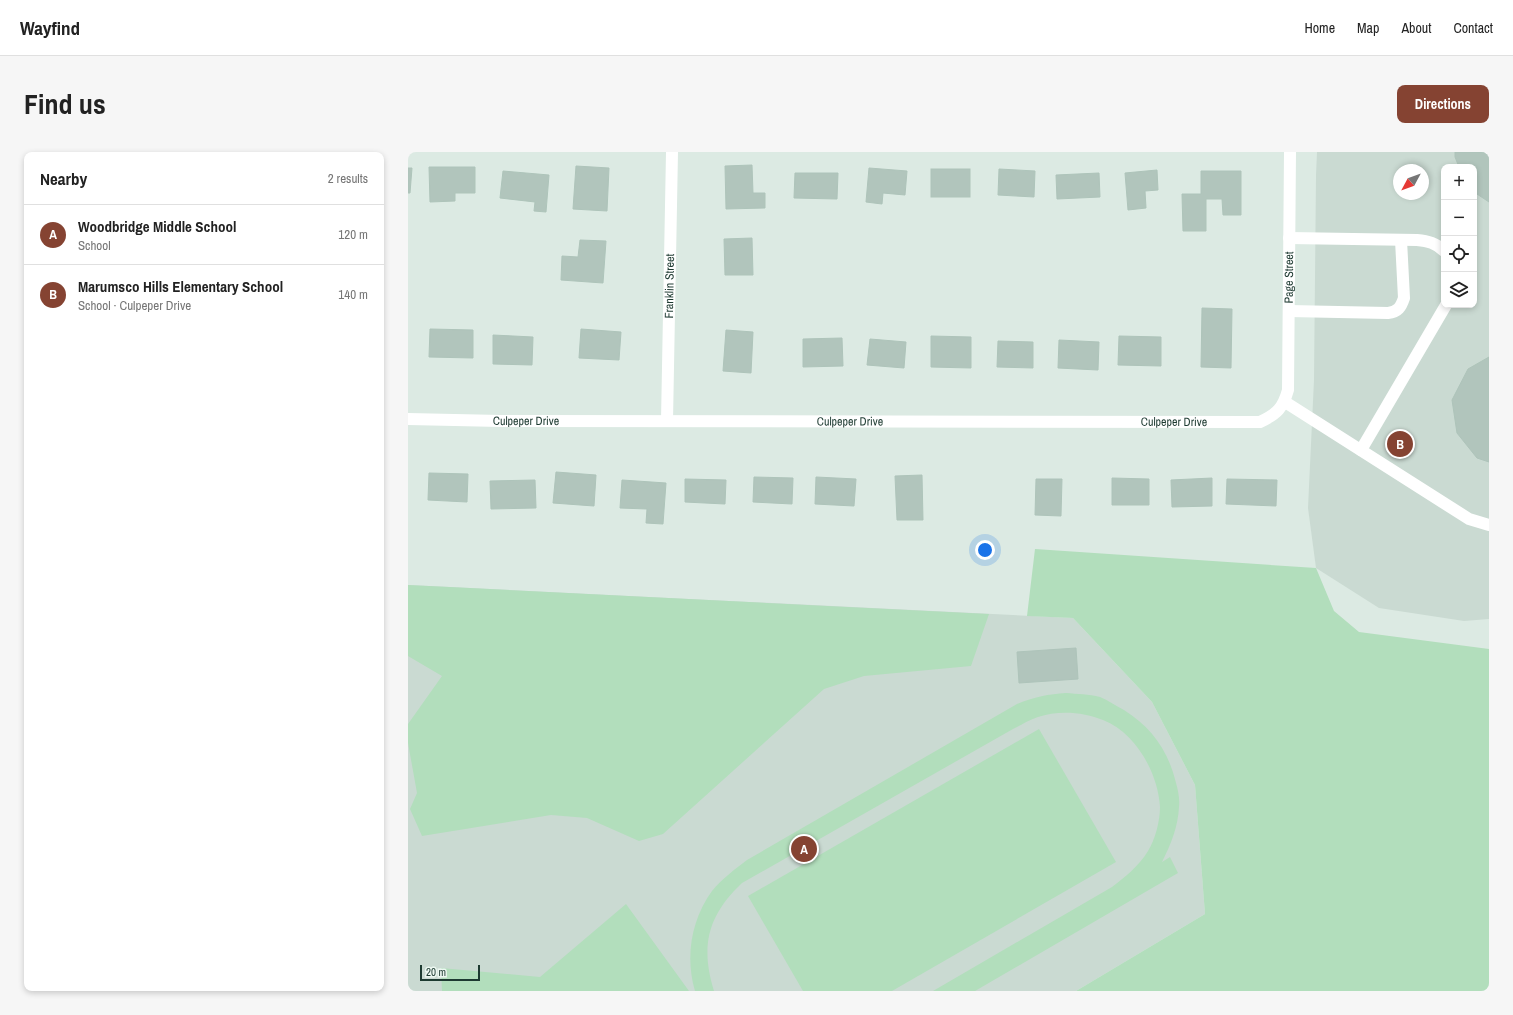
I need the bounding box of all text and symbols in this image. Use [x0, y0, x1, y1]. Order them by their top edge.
text: Wayfind [20, 15, 80, 41]
text: Home [1304, 19, 1335, 37]
text: Map [1357, 19, 1379, 37]
text: About [1401, 19, 1431, 37]
text: Contact [1453, 19, 1493, 37]
text: Find us [24, 85, 106, 123]
button: Directions [1397, 85, 1489, 123]
north arrow [1393, 164, 1429, 200]
map controls [1441, 164, 1477, 308]
button: + [1441, 164, 1477, 200]
text: Nearby [40, 167, 87, 190]
text: 2 results [328, 170, 368, 187]
button: − [1441, 200, 1477, 236]
text: Woodbridge Middle School [78, 216, 236, 237]
text: A [49, 226, 57, 243]
text: 120 m [338, 226, 368, 243]
button: locate [1441, 236, 1477, 272]
text: School [78, 237, 111, 254]
street label: Page Street [1281, 251, 1297, 304]
street label: Franklin Street [661, 253, 678, 319]
button: layers [1441, 272, 1477, 308]
text: Marumsco Hills Elementary School [78, 276, 283, 297]
text: B [49, 286, 57, 303]
text: 140 m [338, 286, 368, 303]
text: School · Culpeper Drive [78, 297, 191, 314]
street label: Culpeper Drive [493, 413, 559, 429]
street label: Culpeper Drive [817, 413, 883, 430]
street label: Culpeper Drive [1141, 414, 1207, 430]
pin: B [1387, 429, 1413, 459]
your location [975, 540, 995, 560]
pin: A [791, 834, 817, 864]
scale bar [420, 963, 480, 982]
text: 20 m [426, 965, 446, 979]

